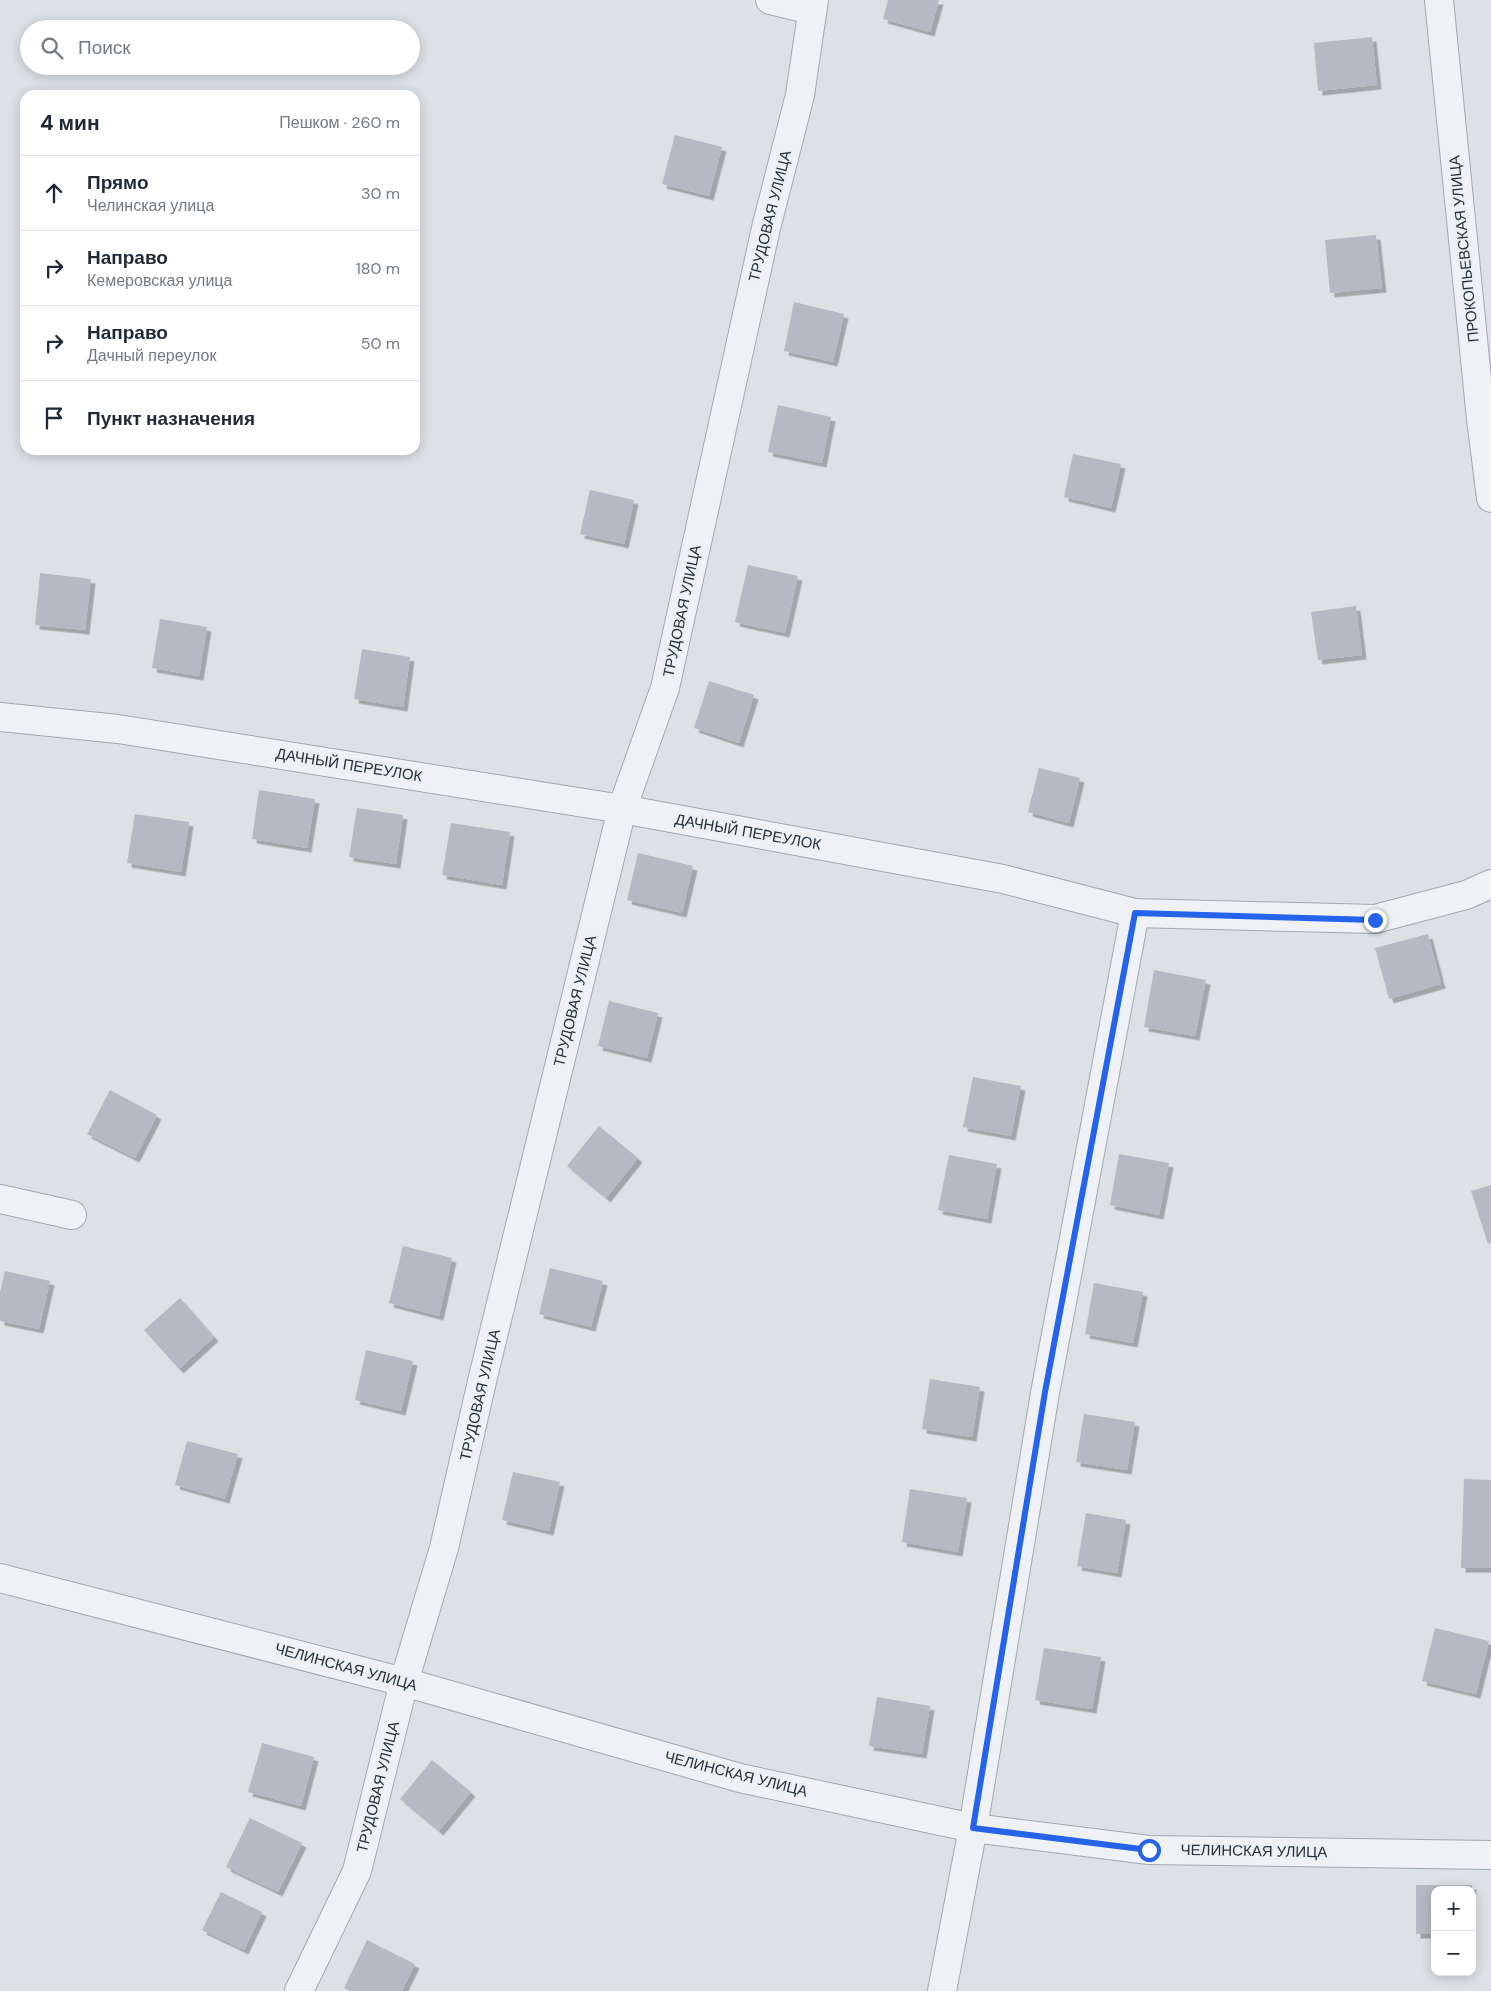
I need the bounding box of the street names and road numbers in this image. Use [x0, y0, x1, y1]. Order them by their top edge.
street label: ТРУДОВАЯ УЛИЦА [744, 148, 796, 284]
street label: ПРОКОПЬЕВСКАЯ УЛИЦА [1444, 155, 1484, 343]
street label: ТРУДОВАЯ УЛИЦА [658, 543, 706, 679]
street label: ДАЧНЫЙ ПЕРЕУЛОК [274, 744, 424, 786]
street label: ДАЧНЫЙ ПЕРЕУЛОК [673, 809, 823, 855]
street label: ТРУДОВАЯ УЛИЦА [549, 933, 601, 1069]
street label: ТРУДОВАЯ УЛИЦА [455, 1327, 505, 1463]
street label: ЧЕЛИНСКАЯ УЛИЦА [273, 1638, 419, 1696]
street label: ТРУДОВАЯ УЛИЦА [352, 1719, 404, 1855]
street label: ЧЕЛИНСКАЯ УЛИЦА [662, 1747, 810, 1801]
street label: ЧЕЛИНСКАЯ УЛИЦА [1181, 1840, 1327, 1862]

